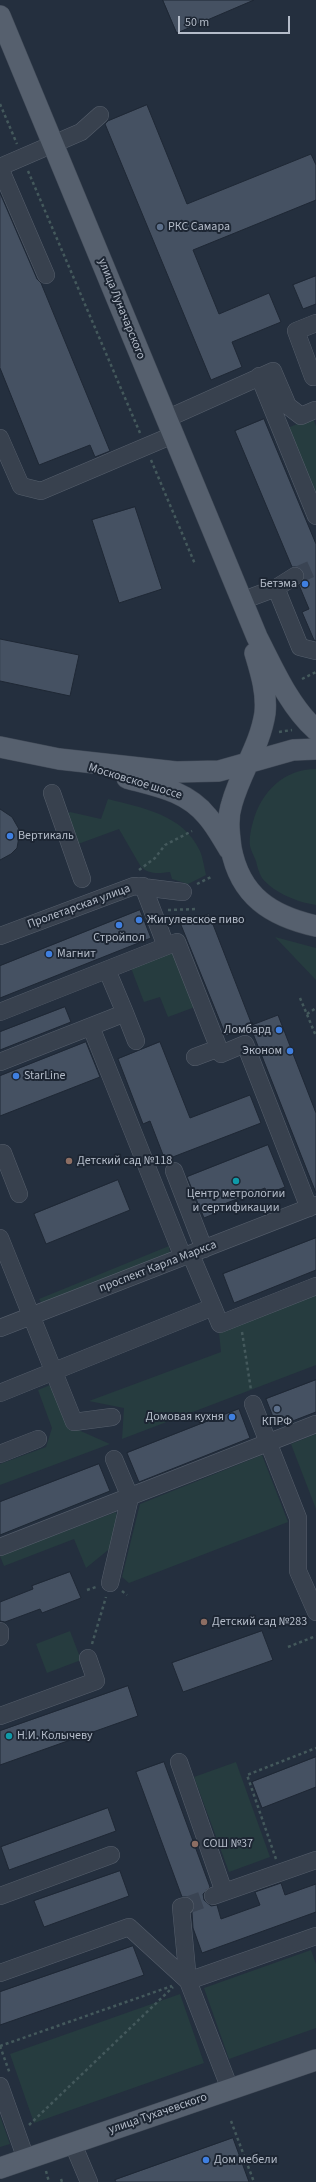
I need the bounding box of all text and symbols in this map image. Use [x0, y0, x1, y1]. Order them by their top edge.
scale bar [180, 8, 292, 34]
text: 50 m [185, 14, 209, 31]
place label: РКС Самара [168, 220, 230, 234]
marker: РКС Самара [155, 222, 165, 232]
street label: улица Луначарского [94, 257, 148, 361]
place label: Бетэма [260, 577, 297, 591]
marker: Бетэма [300, 579, 310, 589]
street label: Московское шоссе [87, 761, 183, 803]
place label: Вертикаль [18, 829, 74, 843]
marker: Вертикаль [5, 831, 15, 841]
street label: Пролетарская улица [26, 882, 132, 932]
place label: Жигулевское пиво [147, 913, 245, 927]
marker: Жигулевское пиво [134, 915, 144, 925]
marker: Стройпол [114, 920, 124, 930]
place label: Стройпол [93, 931, 145, 945]
place label: Магнит [57, 947, 96, 961]
marker: Магнит [44, 949, 54, 959]
place label: Ломбард [224, 1023, 271, 1037]
marker: Ломбард [274, 1025, 284, 1035]
place label: Эконом [242, 1044, 282, 1058]
marker: Эконом [285, 1046, 295, 1056]
place label: StarLine [24, 1069, 65, 1083]
marker: StarLine [11, 1071, 21, 1081]
place label: Детский сад №118 [77, 1154, 172, 1168]
marker: Детский сад №118 [64, 1156, 74, 1166]
marker: Центр метрологии и сертификации [231, 1176, 241, 1186]
place label: Центр метрологии и сертификации [187, 1187, 285, 1215]
street label: проспект Карла Маркса [97, 1238, 219, 1296]
marker: КПРФ [272, 1404, 282, 1414]
place label: Домовая кухня [145, 1410, 224, 1424]
marker: Домовая кухня [227, 1412, 237, 1422]
place label: КПРФ [262, 1415, 292, 1429]
place label: Детский сад №283 [212, 1615, 307, 1629]
marker: Детский сад №283 [199, 1617, 209, 1627]
place label: Н.И. Колычеву [17, 1729, 93, 1743]
marker: Н.И. Колычеву [4, 1731, 14, 1741]
place label: СОШ №37 [203, 1837, 253, 1851]
marker: СОШ №37 [190, 1839, 200, 1849]
street label: улица Тухачевского [107, 2090, 209, 2138]
place label: Дом мебели [214, 2153, 277, 2167]
marker: Дом мебели [201, 2155, 211, 2165]

